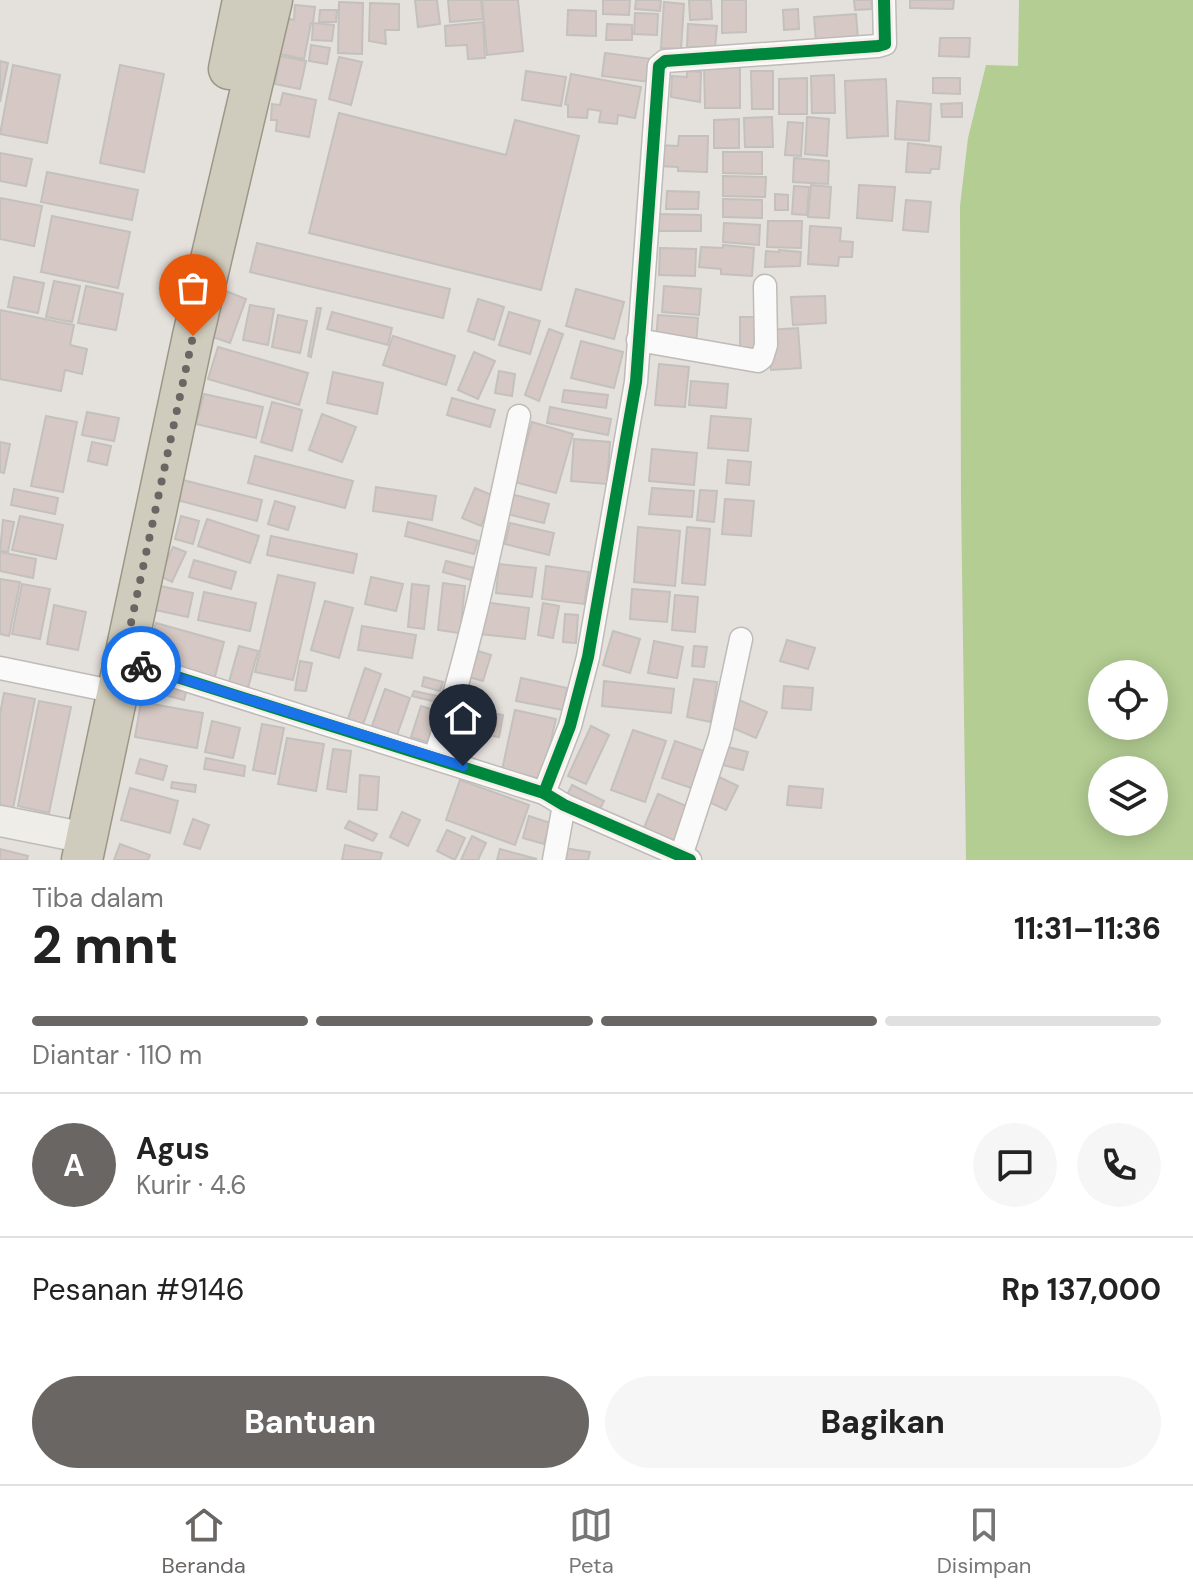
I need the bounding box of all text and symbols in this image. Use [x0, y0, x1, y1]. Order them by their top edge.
pin [159, 254, 227, 336]
icon: bag [171, 266, 215, 310]
courier [101, 626, 181, 706]
icon: bike [119, 644, 163, 688]
map controls [1088, 660, 1168, 836]
button: locate [1088, 660, 1168, 740]
pin [429, 684, 497, 766]
icon: home [441, 696, 485, 740]
button: layers [1088, 756, 1168, 836]
text: Tiba dalam [32, 881, 164, 915]
text: 11:31–11:36 [1014, 909, 1161, 948]
text: 2 mnt [32, 911, 178, 979]
text: Diantar · 110 m [32, 1038, 202, 1072]
button: chat [973, 1123, 1057, 1207]
button: phone [1077, 1123, 1161, 1207]
text: Agus [136, 1129, 210, 1168]
text: A [63, 1146, 85, 1185]
text: Kurir · 4.6 [136, 1168, 247, 1202]
text: Pesanan #9146 [32, 1270, 245, 1309]
text: Rp 137,000 [1001, 1270, 1161, 1309]
button: Bantuan [32, 1376, 589, 1468]
button: Bagikan [605, 1376, 1161, 1468]
tab: Beranda [162, 1503, 246, 1580]
tab: Peta [569, 1503, 614, 1580]
tab: Disimpan [937, 1503, 1031, 1580]

